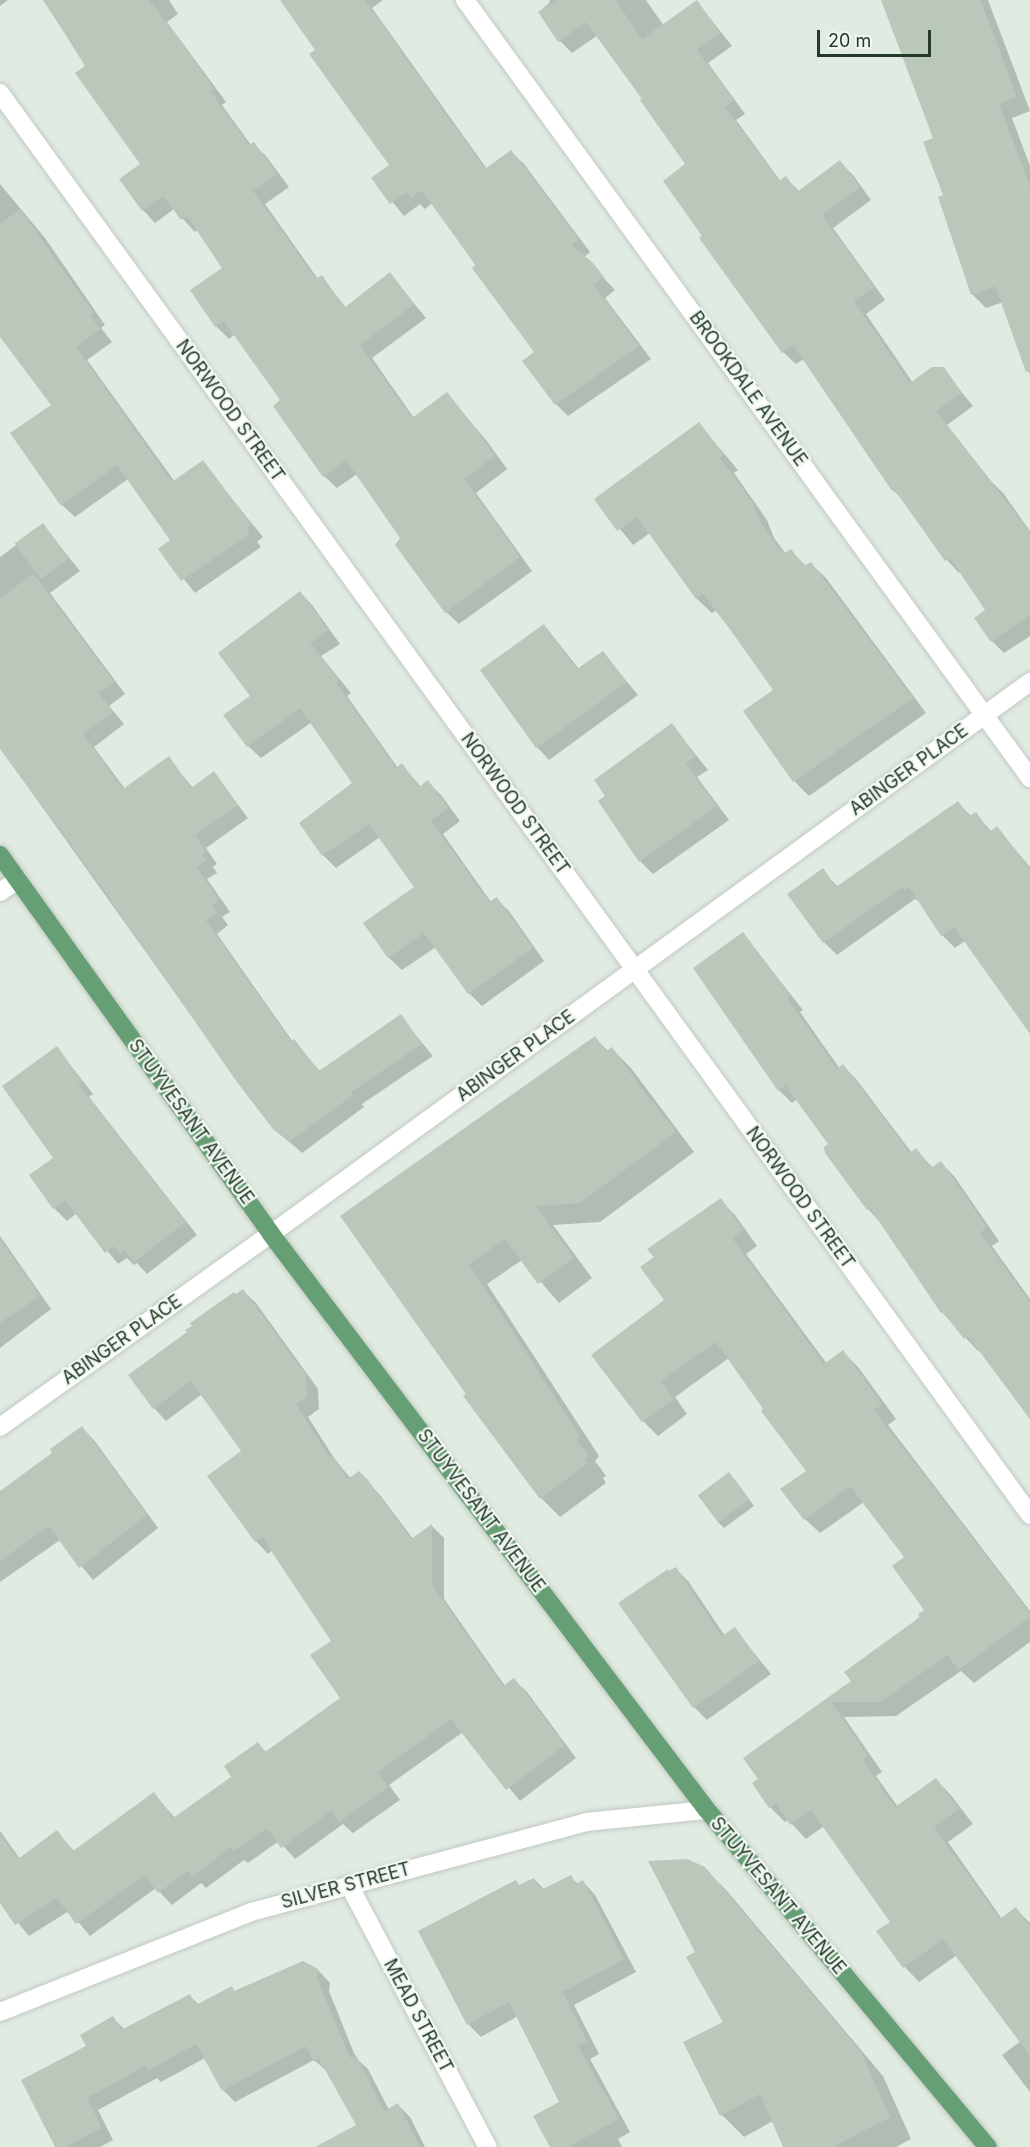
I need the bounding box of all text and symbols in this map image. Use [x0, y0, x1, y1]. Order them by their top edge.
scale bar [820, 18, 934, 56]
text: 20 m [828, 30, 871, 51]
street label: BROOKDALE AVENUE [685, 307, 811, 471]
street label: NORWOOD STREET [171, 336, 289, 486]
street label: ABINGER PLACE [846, 720, 972, 820]
street label: NORWOOD STREET [456, 729, 574, 879]
street label: ABINGER PLACE [453, 1006, 579, 1106]
street label: STUYVESANT AVENUE [124, 1035, 258, 1209]
street label: NORWOOD STREET [741, 1123, 859, 1273]
street label: ABINGER PLACE [58, 1291, 186, 1389]
street label: STUYVESANT AVENUE [413, 1425, 549, 1597]
street label: STUYVESANT AVENUE [706, 1813, 850, 1979]
street label: SILVER STREET [279, 1858, 413, 1914]
street label: MEAD STREET [379, 1955, 457, 2077]

